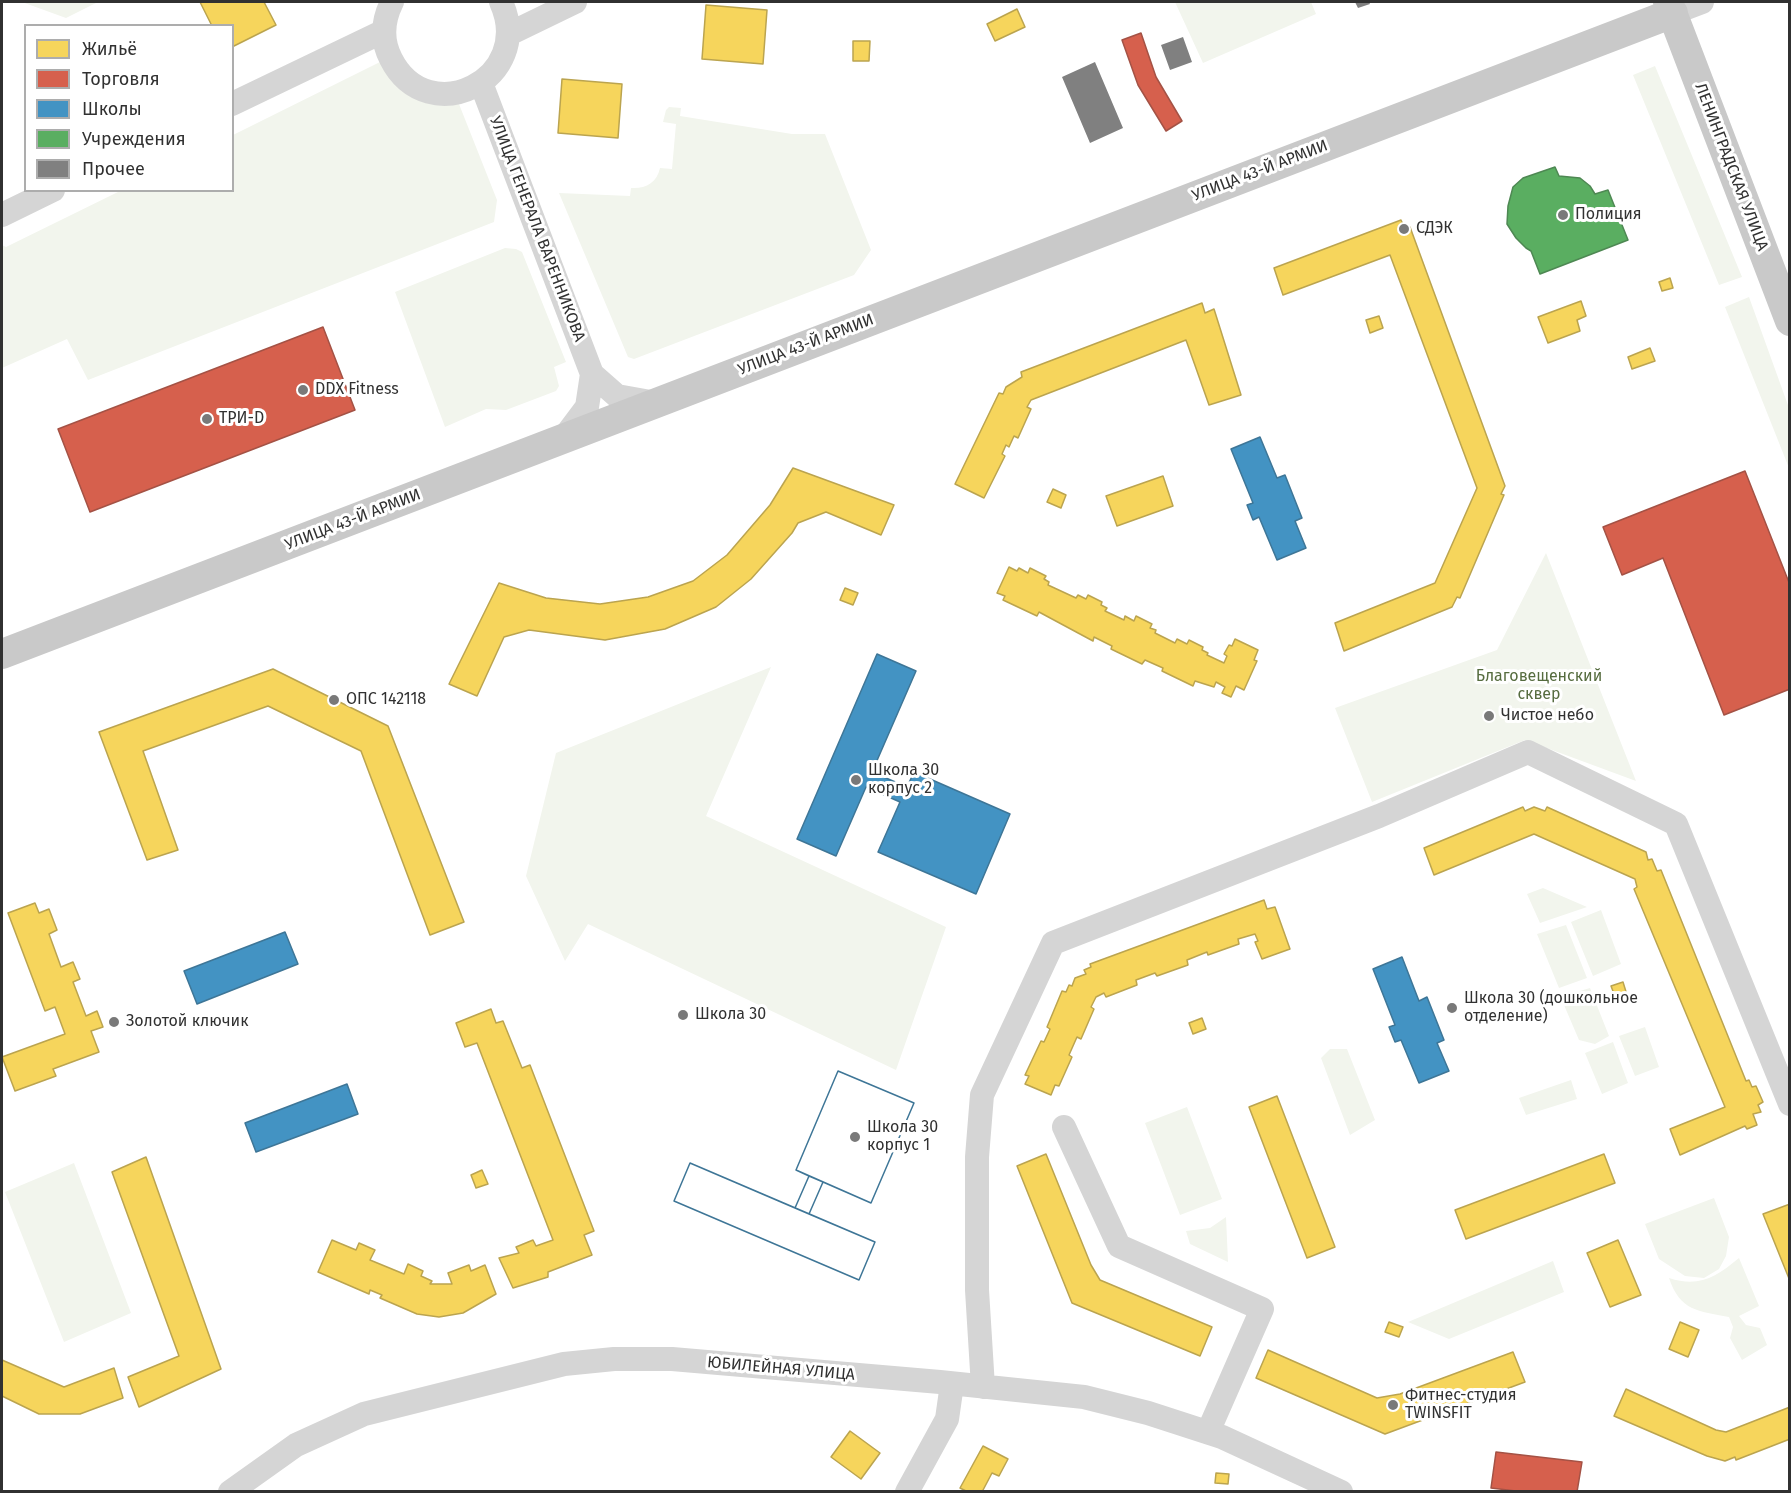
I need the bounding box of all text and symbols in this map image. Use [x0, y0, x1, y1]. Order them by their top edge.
legend [24, 24, 234, 192]
text: Жильё [82, 38, 137, 60]
text: Торговля [82, 68, 160, 90]
street label: ЛЕНИНГРАДСКАЯ УЛИЦА [1690, 80, 1772, 254]
text: Школы [82, 98, 142, 120]
street label: УЛИЦА ГЕНЕРАЛА ВАРЕННИКОВА [485, 114, 589, 344]
text: Учреждения [82, 128, 186, 150]
street label: УЛИЦА 43-Й АРМИИ [1189, 136, 1331, 206]
text: Прочее [82, 158, 145, 180]
place label: Полиция [1575, 205, 1642, 225]
marker: Полиция [1556, 208, 1570, 222]
place label: СДЭК [1416, 219, 1453, 239]
marker: СДЭК [1397, 222, 1411, 236]
street label: УЛИЦА 43-Й АРМИИ [735, 310, 877, 380]
place label: DDX Fitness [315, 380, 399, 400]
marker: DDX Fitness [296, 383, 310, 397]
place label: ТРИ-D [219, 409, 264, 429]
marker: ТРИ-D [200, 412, 214, 426]
street label: УЛИЦА 43-Й АРМИИ [282, 485, 424, 555]
park label: Благовещенский сквер [1476, 667, 1602, 705]
place label: ОПС 142118 [346, 690, 426, 710]
marker: ОПС 142118 [327, 693, 341, 707]
place label: Чистое небо [1501, 706, 1594, 726]
marker: Чистое небо [1482, 709, 1496, 723]
place label: Школа 30 корпус 2 [868, 761, 939, 799]
marker: Школа 30 корпус 2 [849, 773, 863, 787]
place label: Школа 30 (дошкольное отделение) [1464, 989, 1638, 1027]
marker: Школа 30 (дошкольное отделение) [1445, 1001, 1459, 1015]
place label: Школа 30 [695, 1005, 766, 1025]
marker: Школа 30 [676, 1008, 690, 1022]
place label: Золотой ключик [126, 1012, 248, 1032]
marker: Золотой ключик [107, 1015, 121, 1029]
place label: Школа 30 корпус 1 [867, 1118, 938, 1156]
marker: Школа 30 корпус 1 [848, 1130, 862, 1144]
street label: ЮБИЛЕЙНАЯ УЛИЦА [706, 1353, 856, 1385]
place label: Фитнес-студия TWINSFIT [1405, 1386, 1516, 1424]
marker: Фитнес-студия TWINSFIT [1386, 1398, 1400, 1412]

